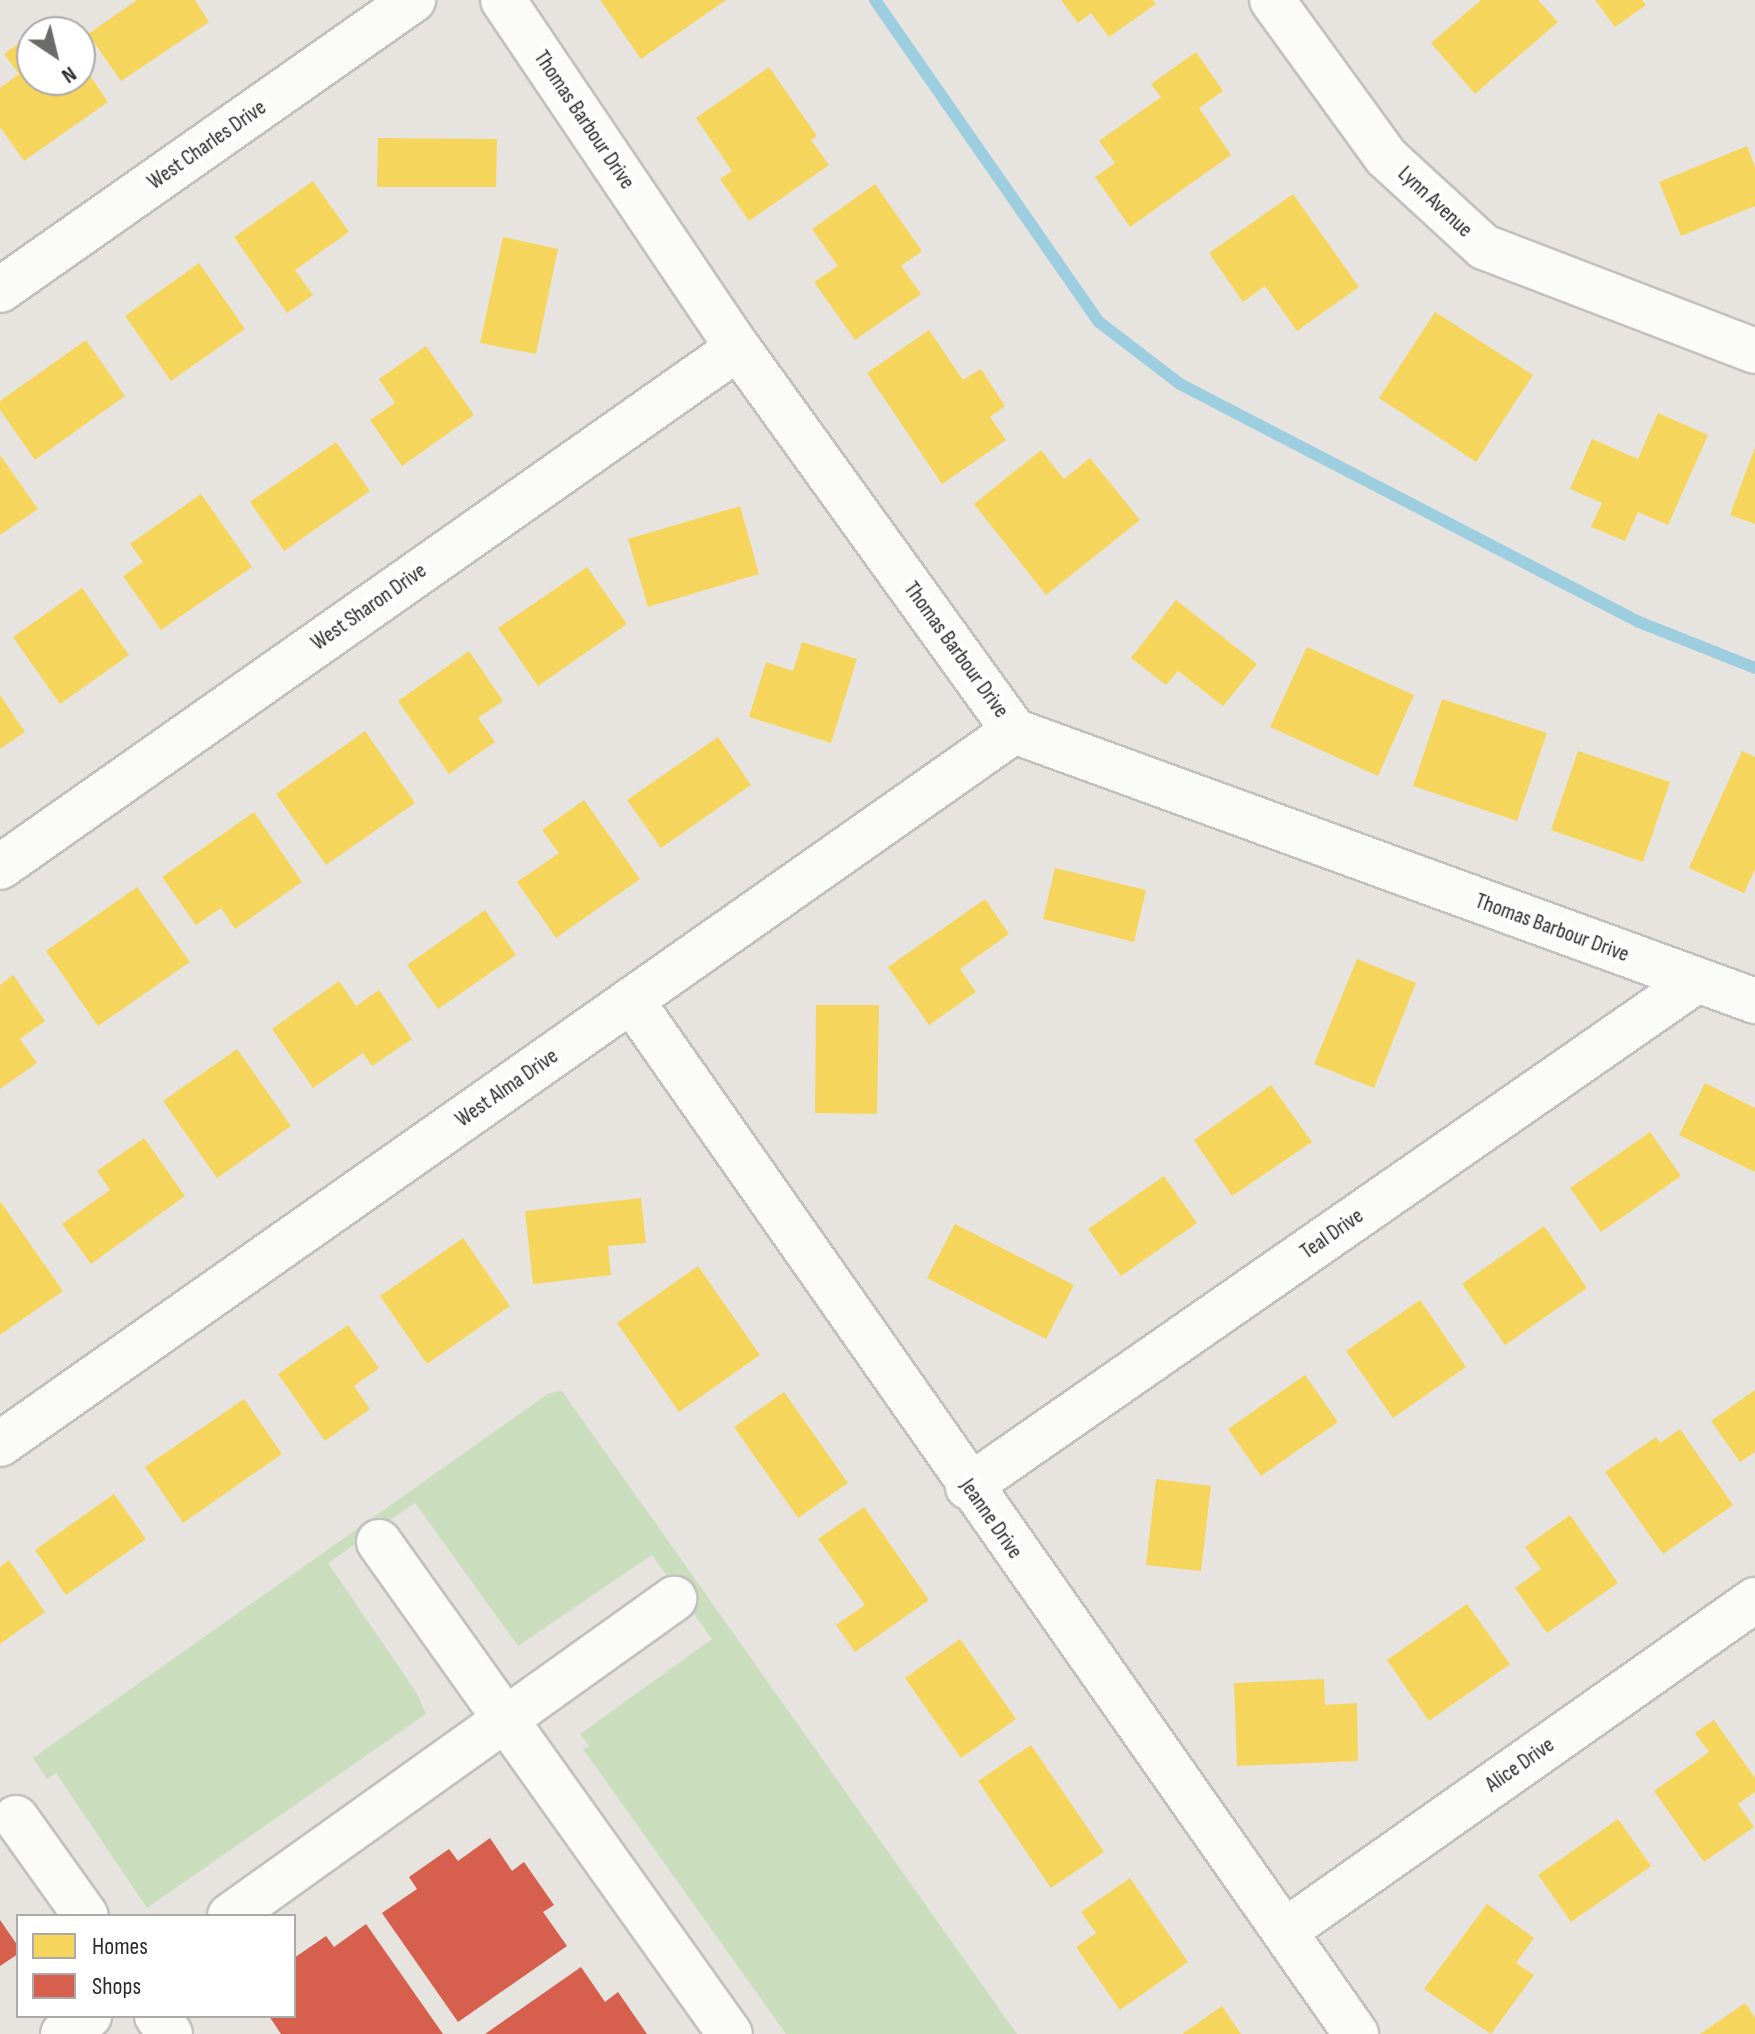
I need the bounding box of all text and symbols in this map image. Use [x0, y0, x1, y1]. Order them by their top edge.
north arrow [16, 16, 96, 96]
street label: Thomas Barbour Drive [528, 46, 640, 194]
text: N [56, 60, 81, 89]
street label: West Charles Drive [143, 94, 271, 196]
street label: Lynn Avenue [1392, 161, 1478, 243]
street label: West Sharon Drive [306, 558, 432, 656]
street label: Thomas Barbour Drive [898, 577, 1014, 723]
street label: Thomas Barbour Drive [1472, 888, 1632, 968]
street label: West Alma Drive [451, 1043, 563, 1133]
street label: Teal Drive [1295, 1203, 1369, 1265]
street label: Jeanne Drive [954, 1474, 1028, 1564]
street label: Alice Drive [1481, 1732, 1559, 1798]
legend [16, 1914, 296, 2018]
text: Homes [92, 1932, 148, 1961]
text: Shops [92, 1972, 141, 2001]

